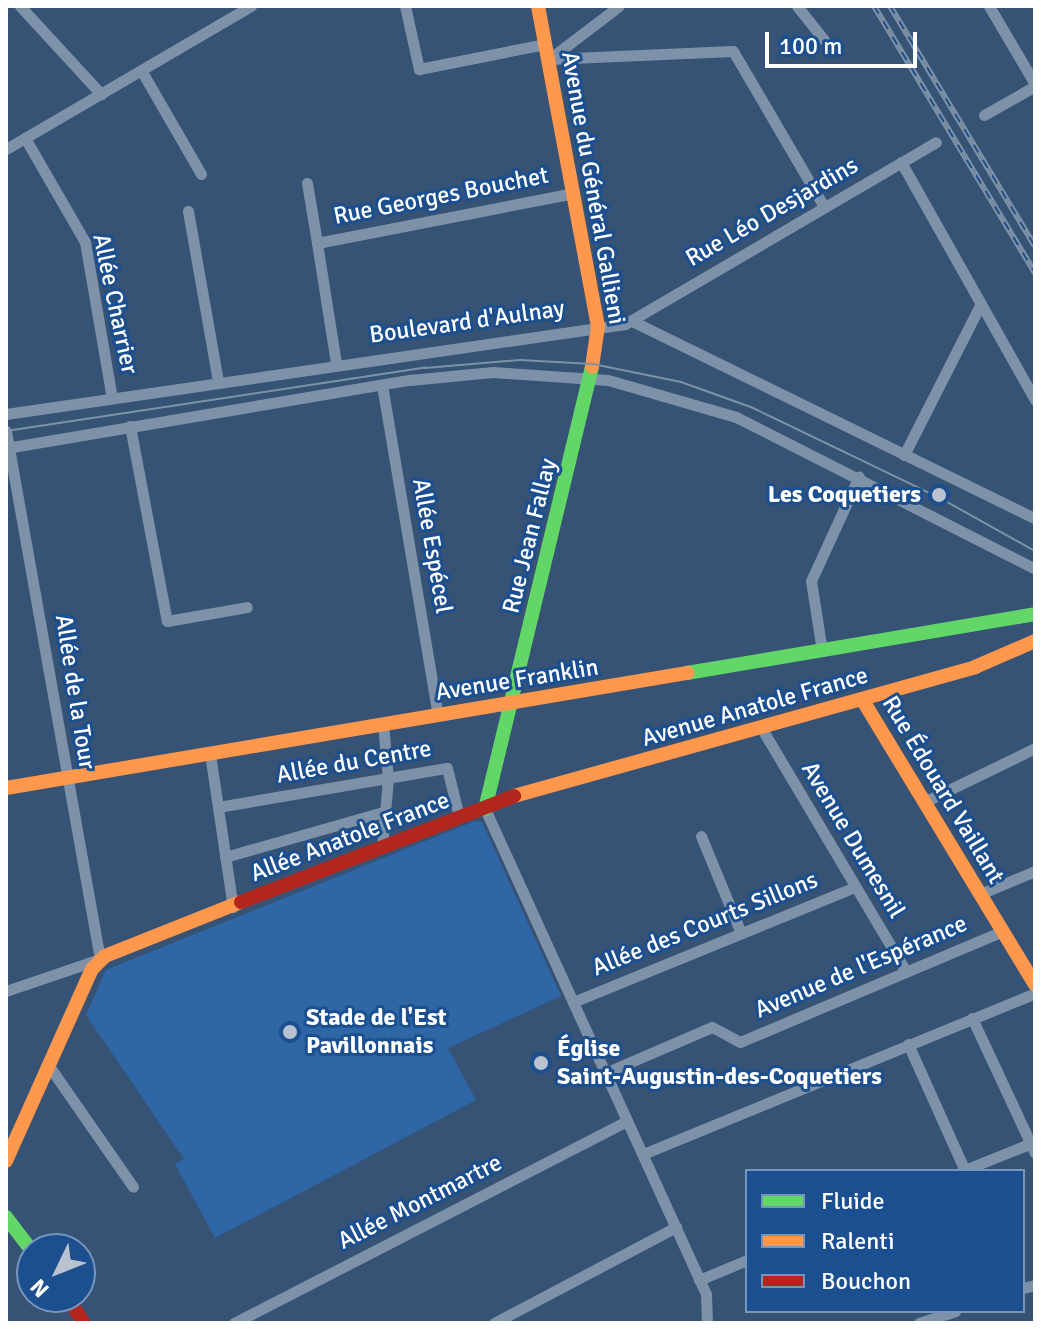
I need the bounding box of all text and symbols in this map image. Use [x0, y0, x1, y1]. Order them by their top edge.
scale bar [769, 16, 921, 66]
text: 100 m [779, 31, 842, 61]
street label: Avenue du Général Gallieni [555, 49, 631, 327]
street label: Rue Léo Desjardins [681, 151, 863, 273]
street label: Rue Georges Bouchet [331, 161, 551, 231]
street label: Allée Charrier [86, 231, 144, 377]
street label: Boulevard d'Aulnay [368, 294, 566, 350]
street label: Rue Jean Fallay [497, 456, 563, 616]
street label: Allée Espécel [406, 476, 458, 616]
place label: Les Coquetiers [768, 481, 921, 509]
marker: Les Coquetiers [928, 484, 950, 506]
street label: Allée de la Tour [49, 613, 101, 771]
street label: Avenue Franklin [434, 653, 600, 707]
street label: Avenue Anatole France [639, 661, 871, 753]
street label: Rue Édouard Vaillant [876, 691, 1010, 889]
street label: Allée du Centre [274, 734, 434, 790]
street label: Avenue Dumesnil [795, 757, 911, 923]
street label: Allée Anatole France [246, 786, 454, 888]
street label: Allée des Courts Sillons [588, 866, 822, 982]
street label: Avenue de l'Espérance [751, 909, 971, 1025]
place label: Stade de l'Est Pavillonnais [306, 1004, 447, 1060]
marker: Stade de l'Est Pavillonnais [281, 1023, 299, 1041]
place label: Église Saint-Augustin-des-Coquetiers [557, 1035, 882, 1091]
marker: Église Saint-Augustin-des-Coquetiers [532, 1054, 550, 1072]
street label: Allée Montmartre [333, 1148, 507, 1256]
legend [745, 1169, 1025, 1313]
text: Fluide [821, 1186, 885, 1216]
text: Ralenti [821, 1226, 894, 1256]
north arrow [16, 1233, 96, 1313]
text: Bouchon [821, 1266, 911, 1296]
text: N [24, 1274, 55, 1303]

